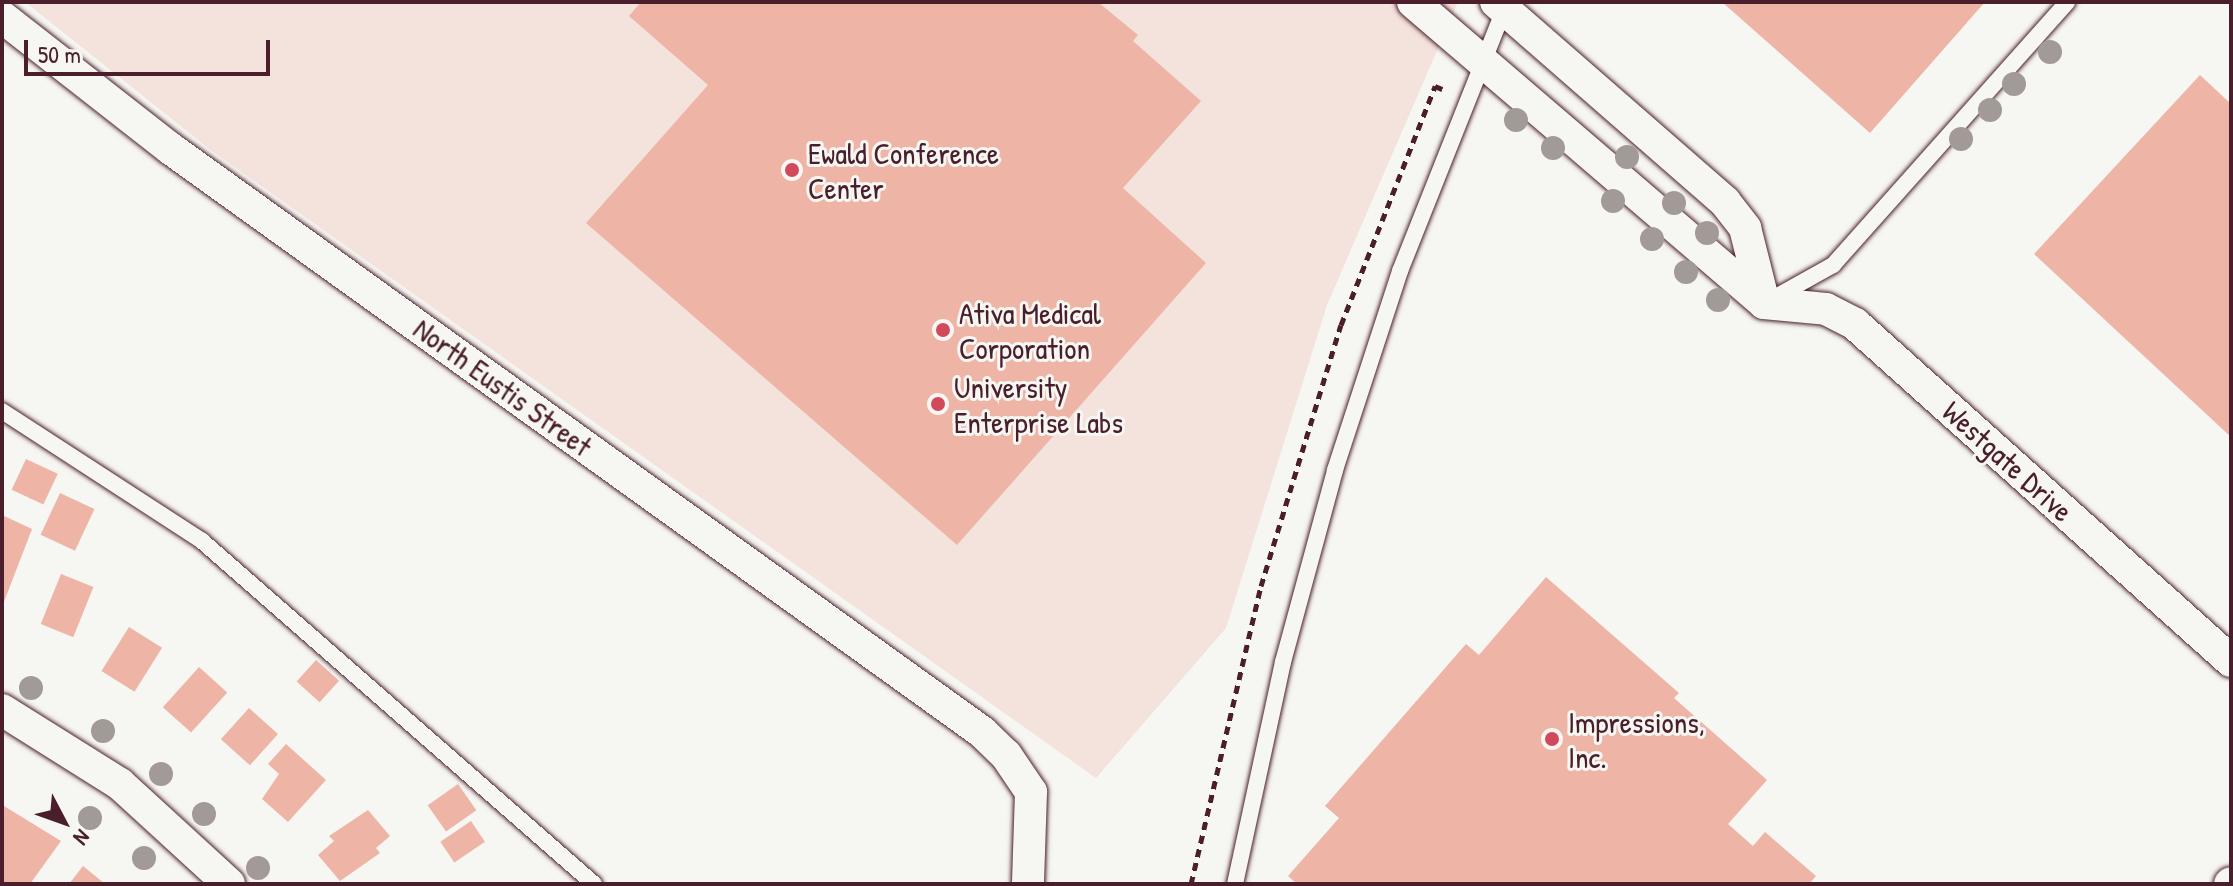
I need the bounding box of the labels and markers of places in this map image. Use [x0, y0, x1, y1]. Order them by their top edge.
place label: Ewald Conference Center [808, 135, 999, 206]
marker: Ewald Conference Center [783, 161, 801, 179]
place label: Ativa Medical Corporation [959, 295, 1101, 366]
marker: Ativa Medical Corporation [934, 321, 952, 339]
place label: University Enterprise Labs [954, 369, 1123, 440]
marker: University Enterprise Labs [929, 395, 947, 413]
place label: Impressions, Inc. [1568, 704, 1705, 774]
marker: Impressions, Inc. [1543, 730, 1561, 748]

